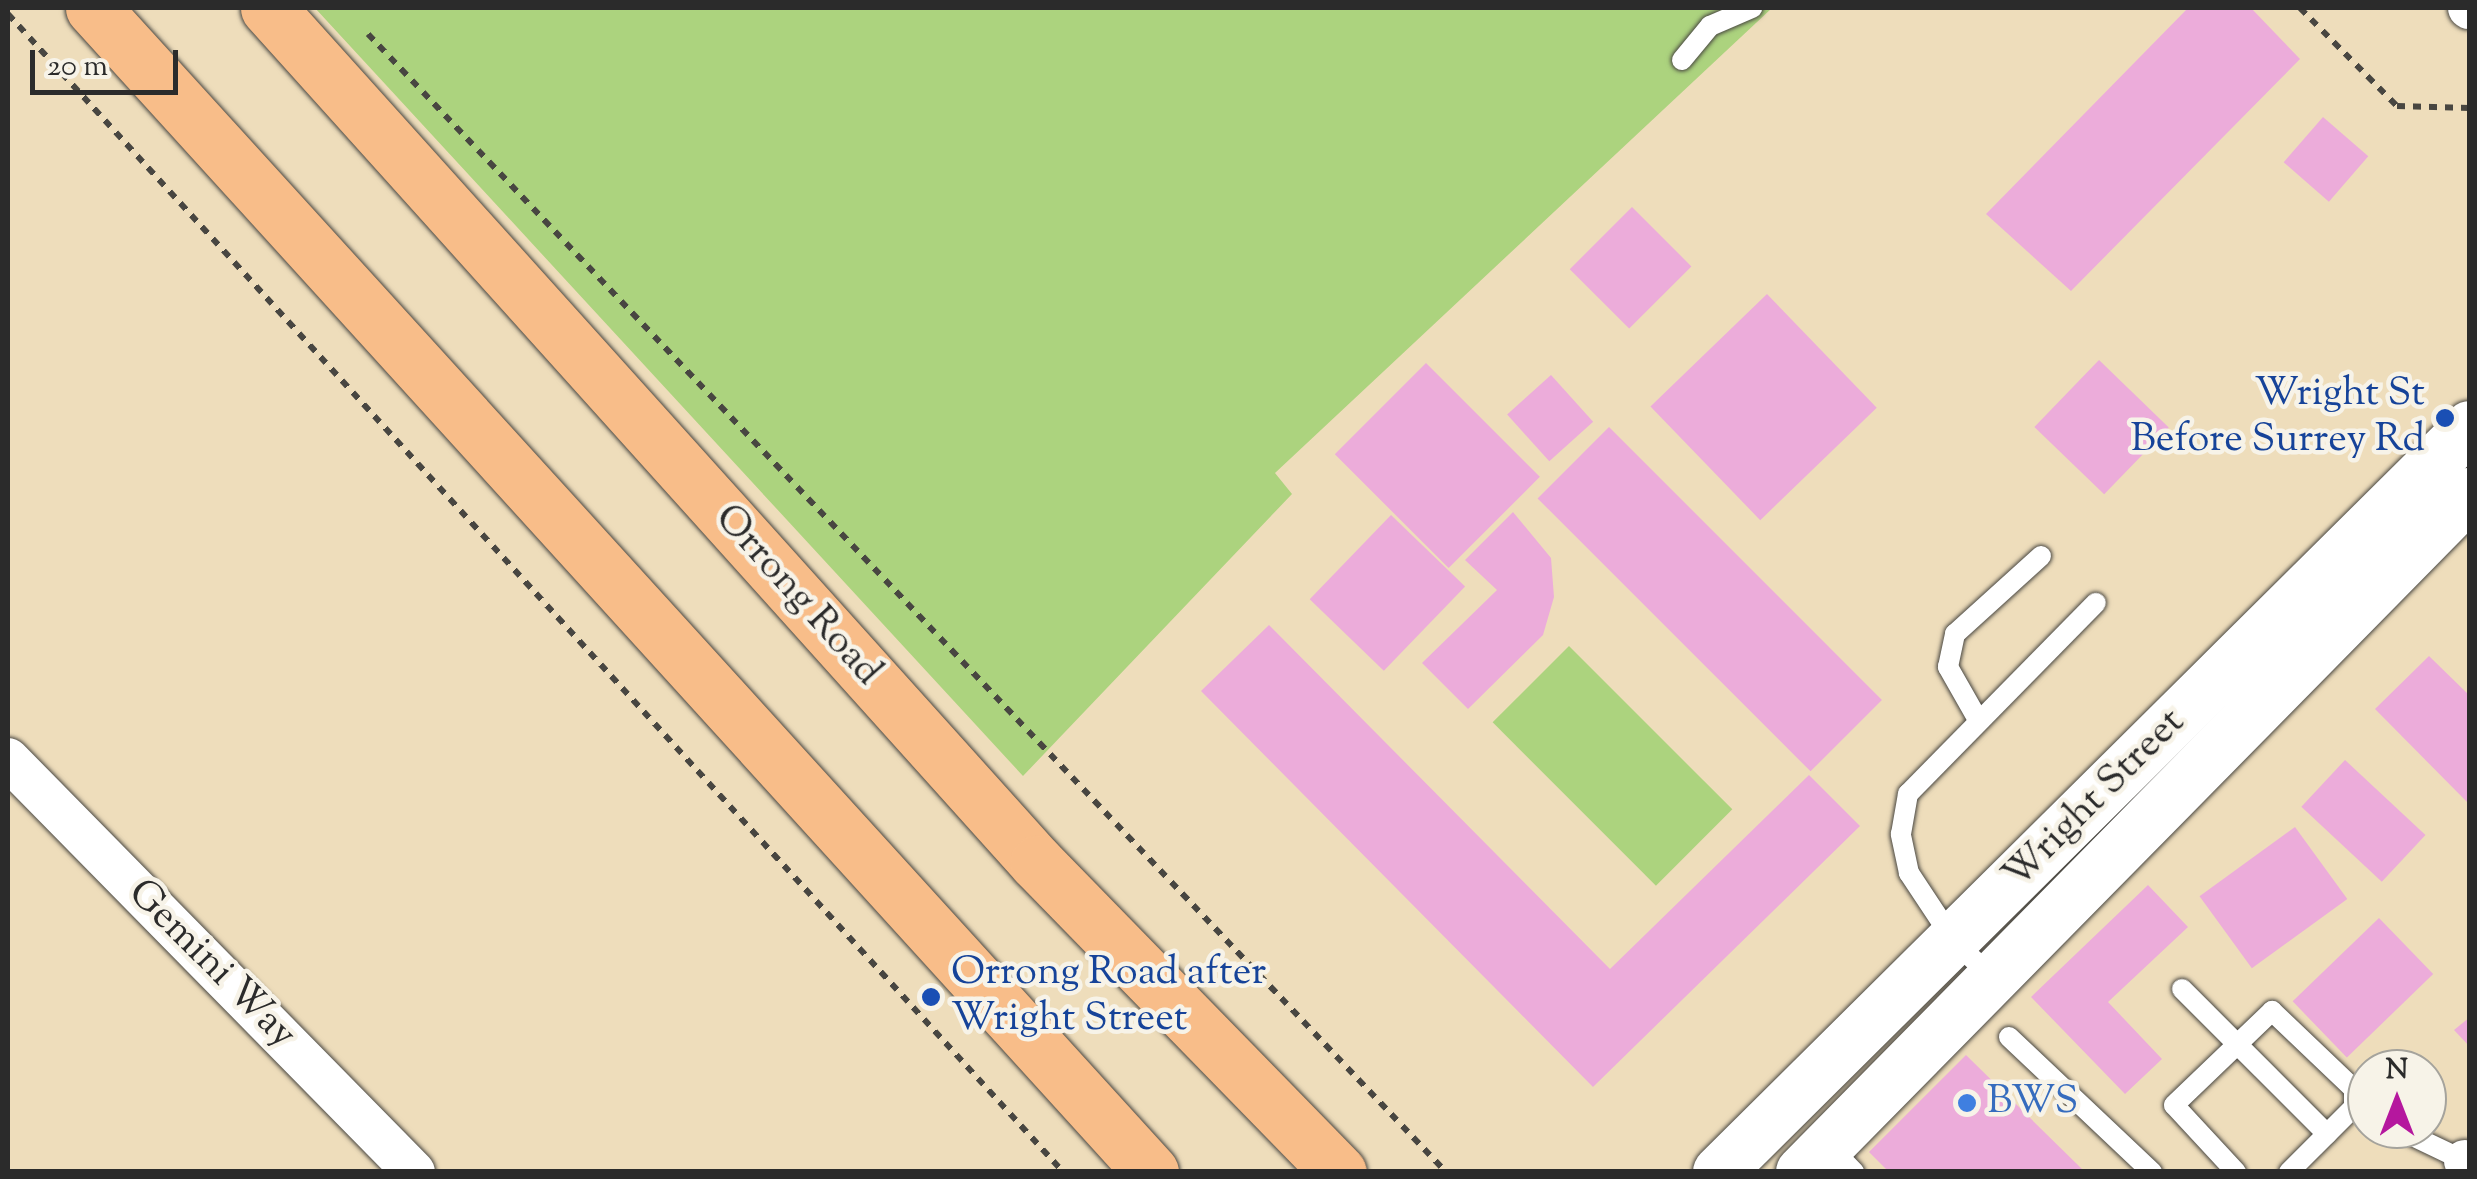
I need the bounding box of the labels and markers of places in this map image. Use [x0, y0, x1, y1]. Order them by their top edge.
place label: Wright St Before Surrey Rd [2131, 371, 2425, 465]
marker: Wright St Before Surrey Rd [2434, 407, 2456, 429]
place label: Orrong Road after Wright Street [951, 950, 1266, 1044]
marker: Orrong Road after Wright Street [920, 986, 942, 1008]
place label: BWS [1987, 1079, 2078, 1127]
marker: BWS [1956, 1092, 1978, 1114]

